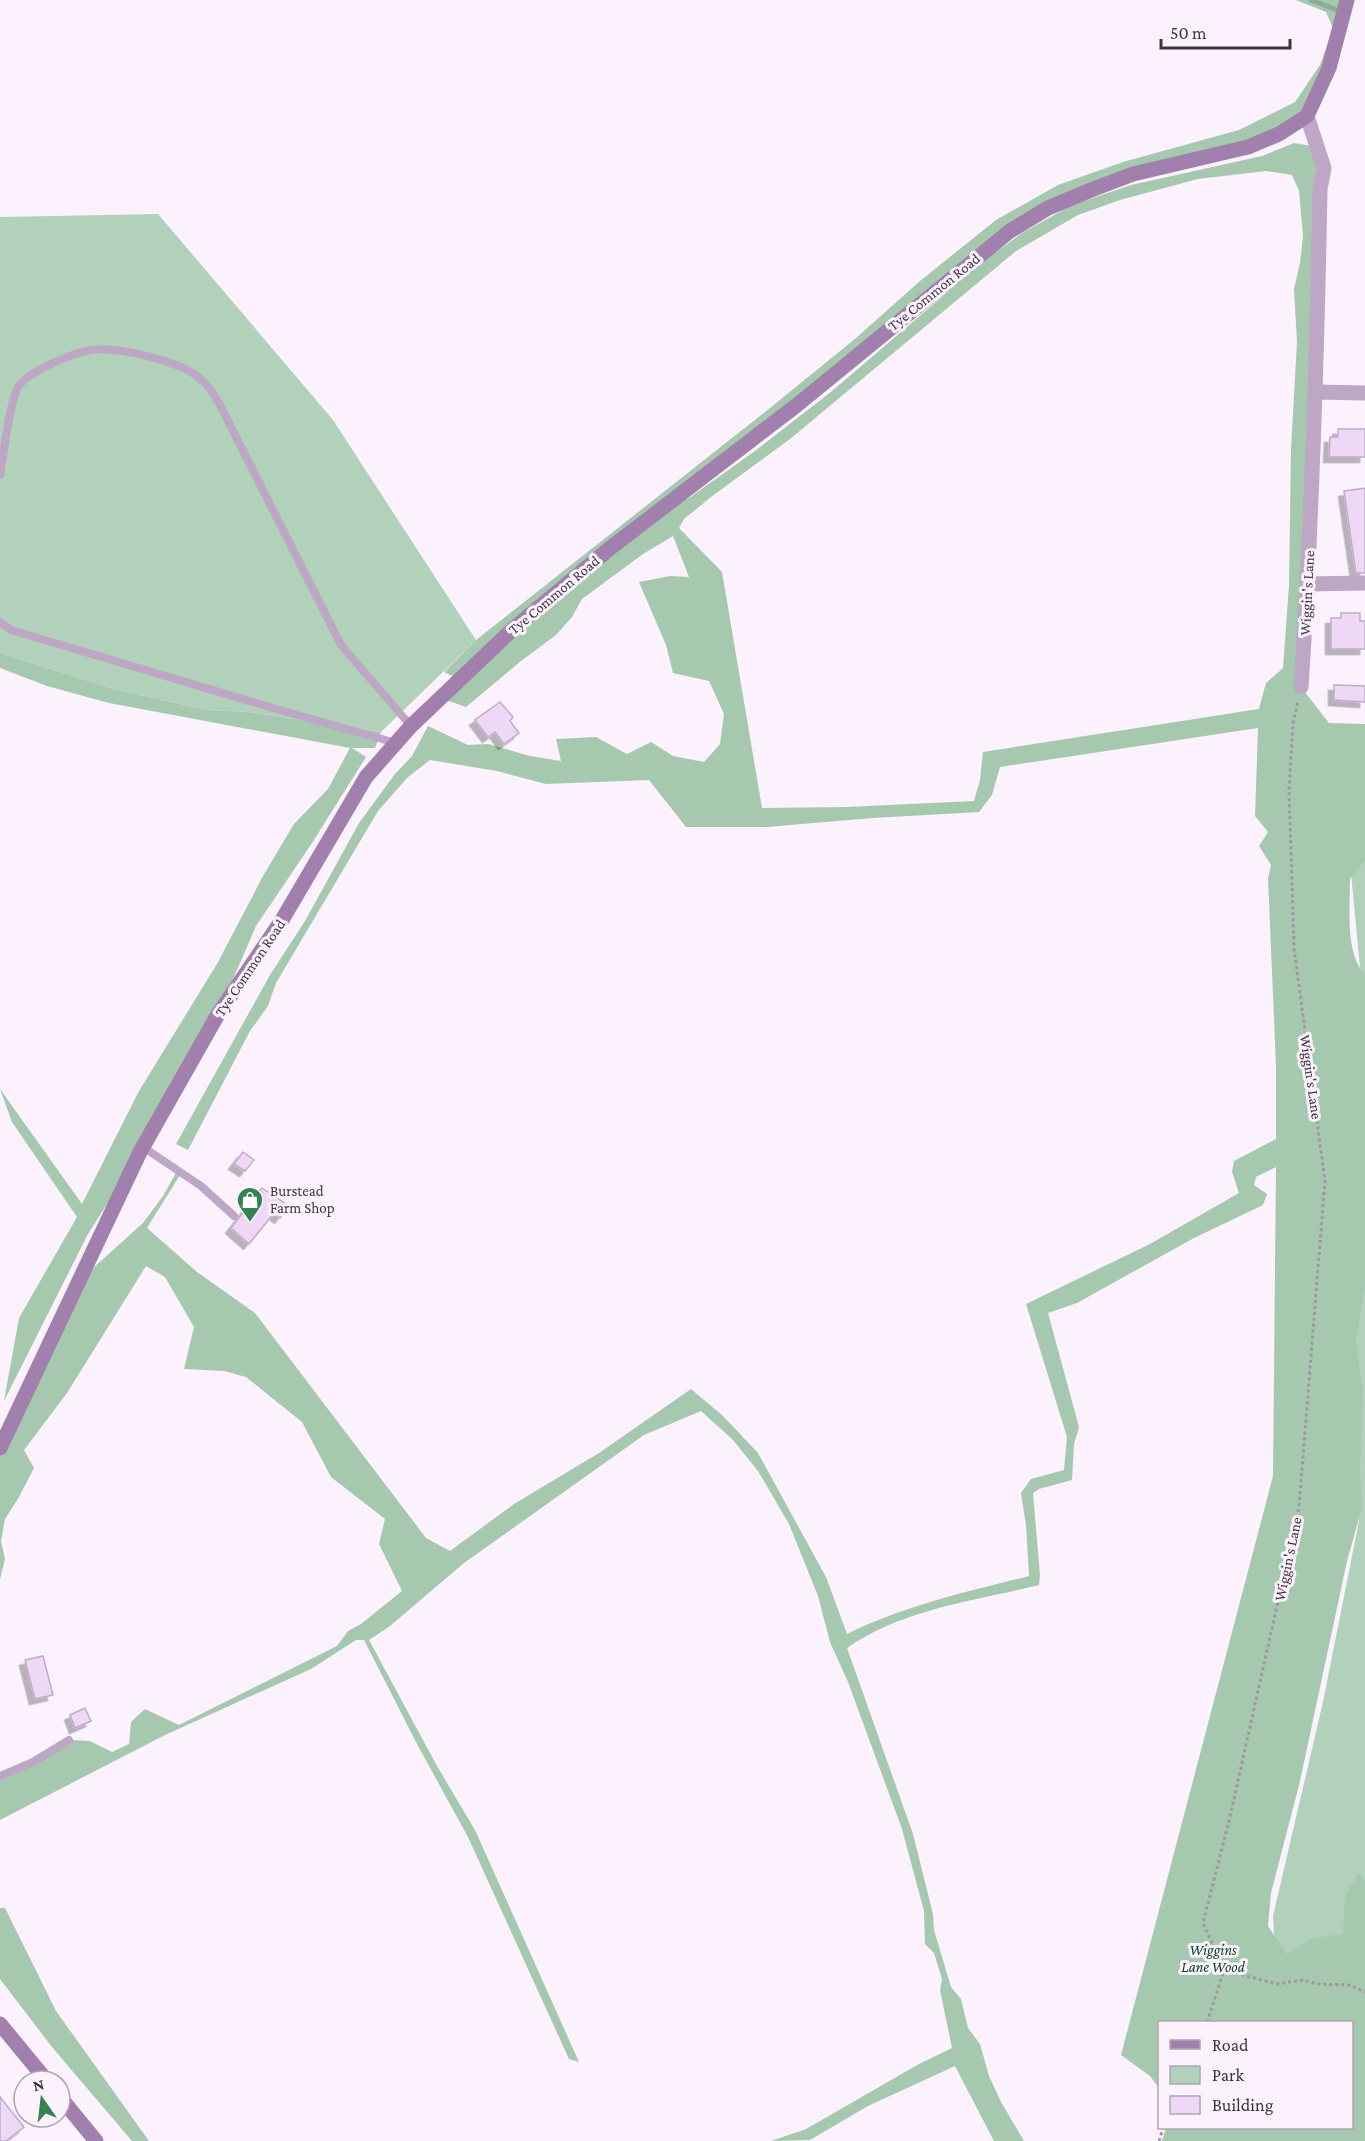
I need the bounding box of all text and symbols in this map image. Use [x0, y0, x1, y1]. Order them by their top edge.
scale bar [1161, 12, 1290, 50]
text: 50 m [1170, 23, 1207, 43]
street label: Tye Common Road [885, 250, 984, 335]
street label: Wiggin's Lane [1297, 550, 1318, 636]
street label: Tye Common Road [505, 552, 603, 638]
street label: Tye Common Road [212, 916, 289, 1020]
street label: Wiggin's Lane [1296, 1034, 1325, 1121]
place label: Burstead Farm Shop [270, 1183, 335, 1217]
shop icon: Burstead Farm Shop [235, 1185, 265, 1223]
street label: Wiggin's Lane [1271, 1515, 1306, 1603]
park label: Wiggins Lane Wood [1181, 1942, 1246, 1975]
legend [1158, 2021, 1353, 2129]
text: Road [1212, 2035, 1249, 2055]
text: Park [1212, 2065, 1244, 2085]
north arrow [12, 2069, 72, 2129]
text: N [31, 2075, 46, 2094]
text: Building [1212, 2095, 1274, 2115]

